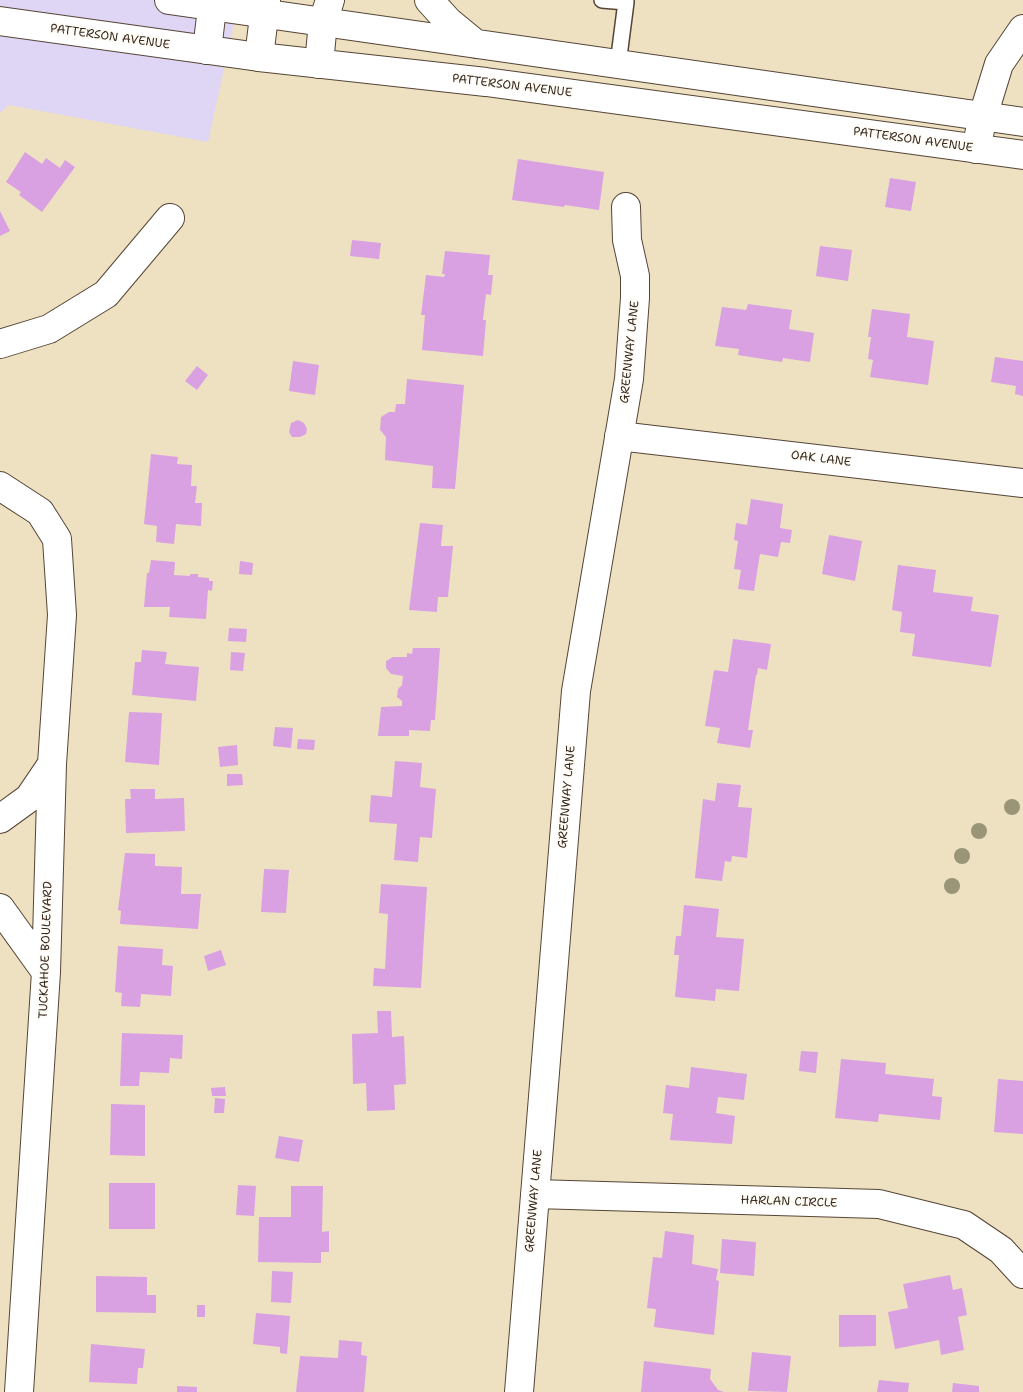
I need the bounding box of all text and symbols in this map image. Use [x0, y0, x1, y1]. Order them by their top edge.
street label: PATTERSON AVENUE [49, 21, 171, 53]
street label: PATTERSON AVENUE [451, 71, 573, 101]
street label: PATTERSON AVENUE [852, 124, 974, 156]
street label: GREENWAY LANE [617, 300, 643, 404]
street label: OAK LANE [790, 448, 852, 470]
street label: GREENWAY LANE [555, 745, 579, 849]
street label: TUCKAHOE BOULEVARD [36, 881, 56, 1019]
street label: GREENWAY LANE [522, 1149, 546, 1253]
street label: HARLAN CIRCLE [740, 1193, 838, 1211]

